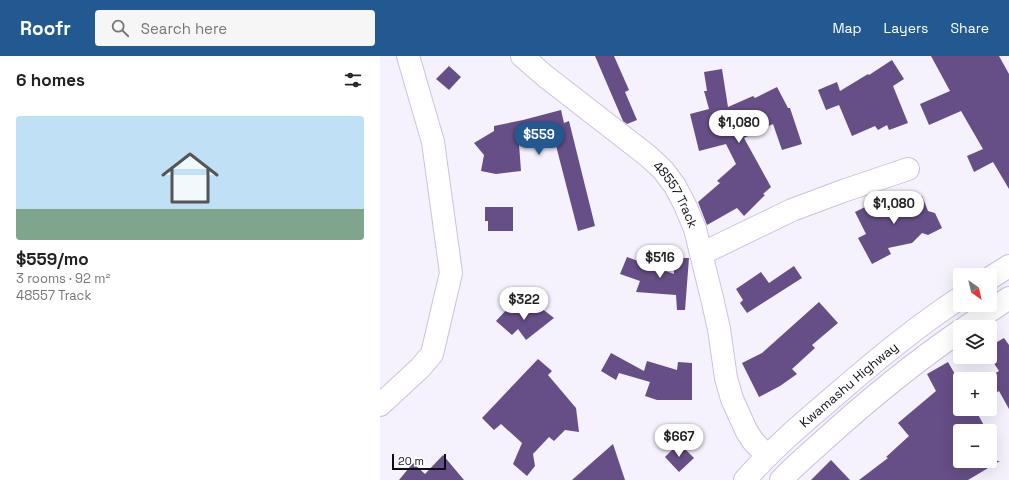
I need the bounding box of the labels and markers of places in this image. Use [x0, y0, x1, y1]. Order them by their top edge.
pin: $1,080 [706, 110, 772, 144]
pin: $559 [515, 122, 563, 156]
pin: $1,080 [861, 191, 927, 225]
pin: $516 [636, 245, 684, 279]
pin: $322 [500, 287, 548, 321]
pin: $667 [655, 424, 703, 458]

